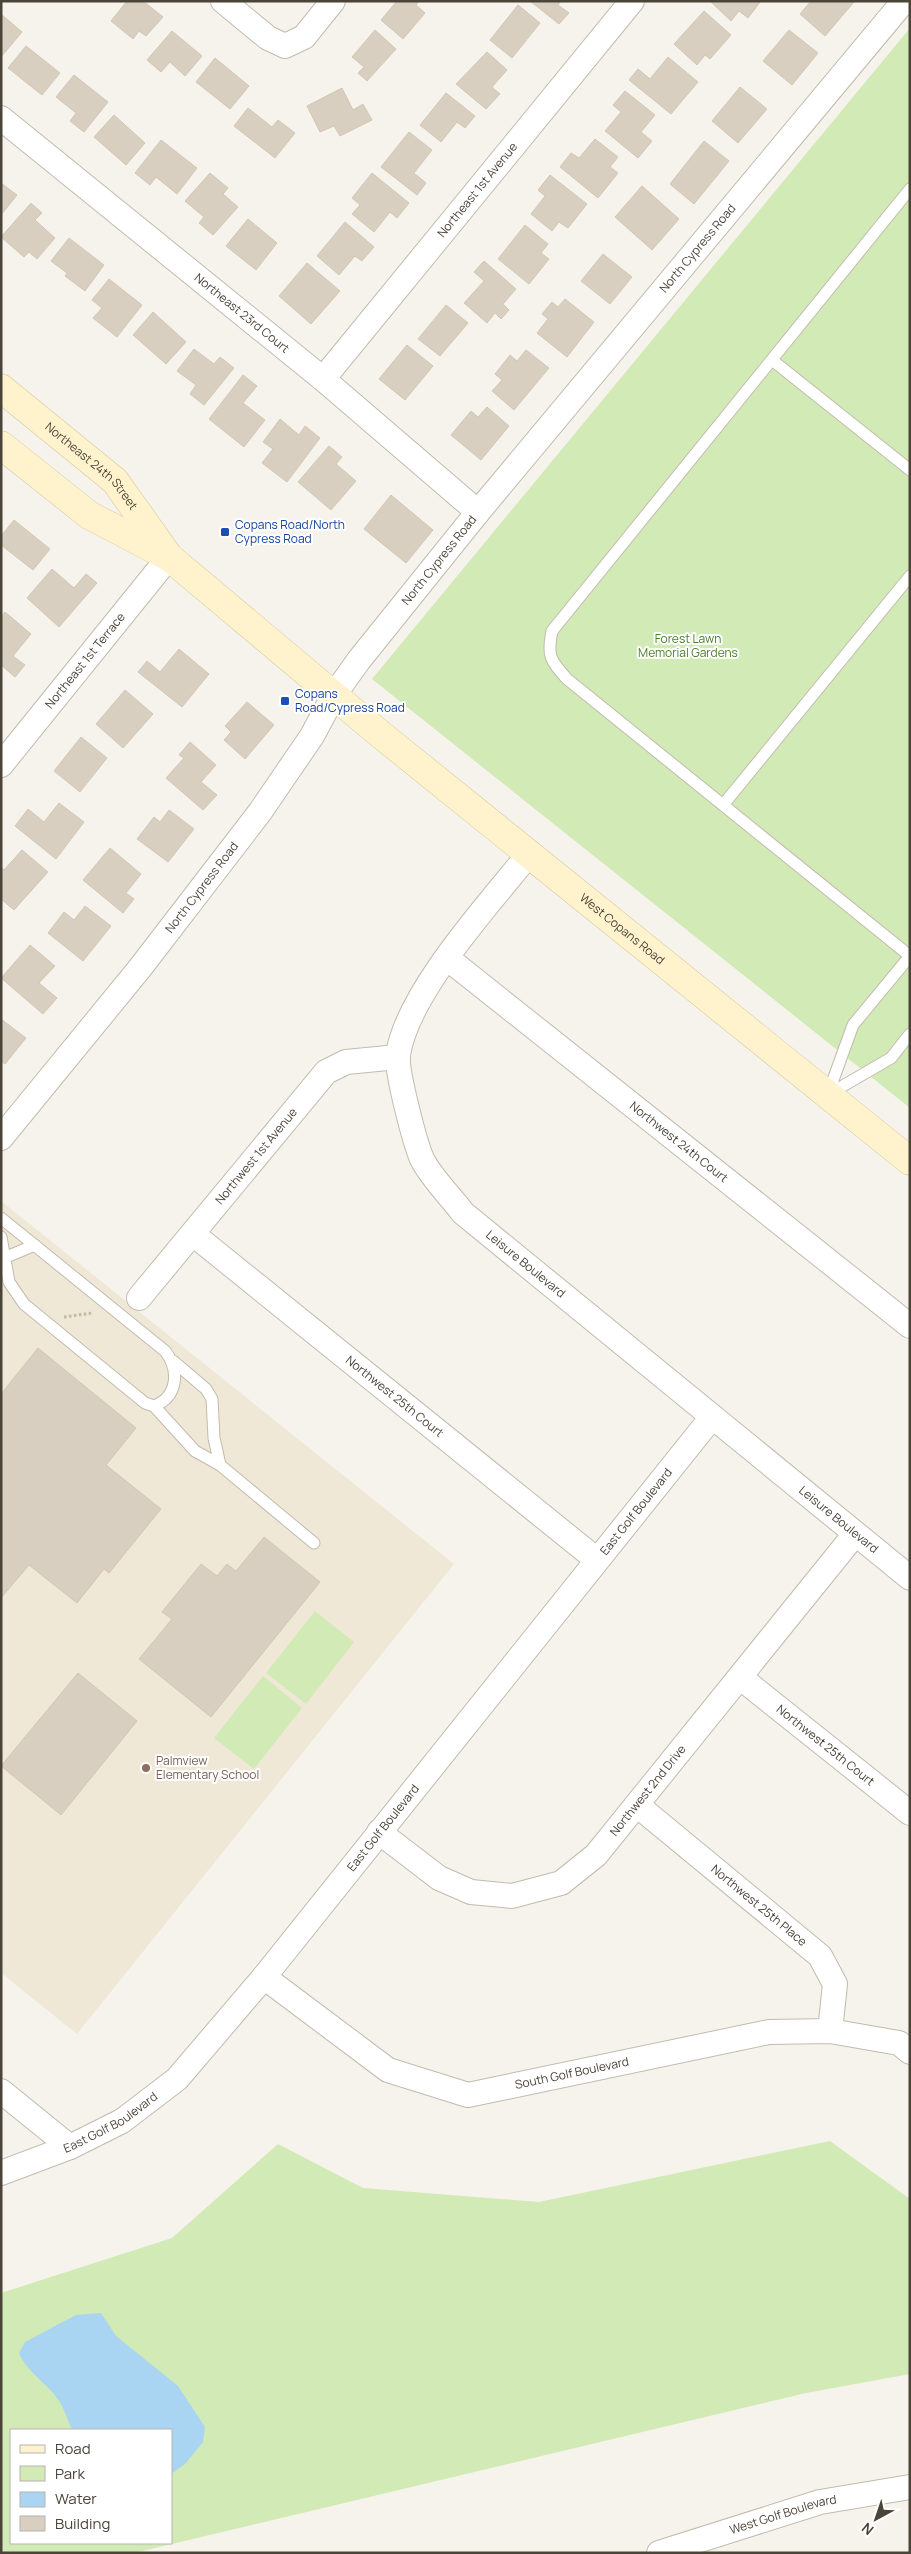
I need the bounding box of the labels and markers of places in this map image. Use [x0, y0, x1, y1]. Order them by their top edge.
place label: Copans Road/North Cypress Road [235, 516, 345, 547]
marker: Copans Road/North Cypress Road [219, 526, 231, 538]
place label: Copans Road/Cypress Road [295, 685, 405, 716]
marker: Copans Road/Cypress Road [279, 695, 291, 707]
place label: Palmview Elementary School [156, 1752, 259, 1783]
marker: Palmview Elementary School [140, 1762, 152, 1774]

